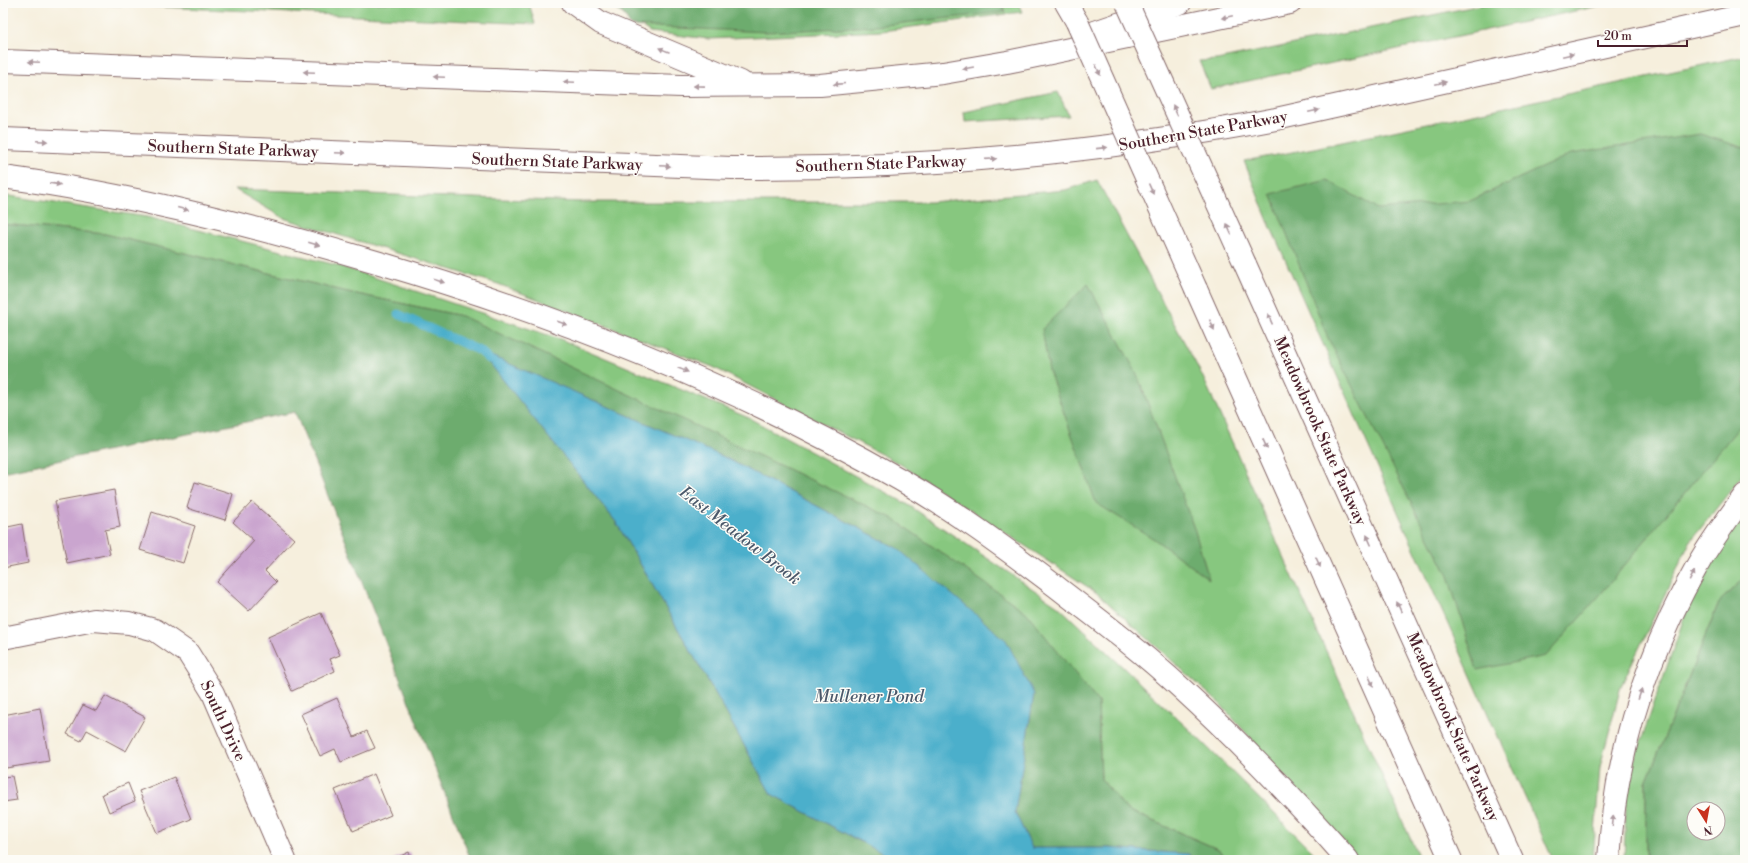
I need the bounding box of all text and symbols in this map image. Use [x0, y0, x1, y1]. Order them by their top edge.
one-way arrow [1221, 14, 1233, 20]
scale bar [1598, 22, 1687, 48]
text: 20 m [1604, 29, 1632, 44]
one-way arrow [657, 47, 669, 53]
one-way arrow [1562, 51, 1574, 57]
one-way arrow [27, 59, 40, 65]
one-way arrow [1095, 65, 1101, 76]
one-way arrow [962, 66, 974, 72]
one-way arrow [303, 69, 315, 76]
one-way arrow [432, 74, 445, 80]
one-way arrow [562, 79, 575, 85]
one-way arrow [1435, 79, 1447, 85]
one-way arrow [833, 80, 845, 87]
one-way arrow [692, 83, 705, 89]
one-way arrow [1172, 105, 1178, 116]
street label: Southern State Parkway [1117, 106, 1289, 156]
one-way arrow [1308, 107, 1320, 113]
street label: Southern State Parkway [147, 136, 319, 162]
one-way arrow [36, 138, 49, 144]
one-way arrow [1096, 145, 1108, 151]
street label: Southern State Parkway [471, 149, 643, 175]
one-way arrow [334, 150, 347, 156]
street label: Southern State Parkway [795, 151, 967, 177]
one-way arrow [985, 156, 997, 163]
one-way arrow [659, 162, 671, 169]
one-way arrow [49, 181, 62, 187]
one-way arrow [1148, 183, 1154, 195]
one-way arrow [177, 207, 189, 213]
one-way arrow [1226, 223, 1232, 234]
one-way arrow [308, 241, 320, 247]
one-way arrow [433, 278, 445, 284]
one-way arrow [1266, 313, 1272, 325]
one-way arrow [1209, 319, 1215, 331]
one-way arrow [556, 320, 568, 326]
street label: Meadowbrook State Parkway [1269, 333, 1371, 529]
one-way arrow [677, 367, 688, 373]
one-way arrow [1262, 438, 1268, 449]
water label: East Meadow Brook [674, 481, 805, 590]
one-way arrow [1366, 534, 1372, 546]
one-way arrow [1315, 557, 1321, 568]
one-way arrow [1689, 570, 1695, 581]
one-way arrow [1396, 602, 1402, 613]
street label: Meadowbrook State Parkway [1402, 629, 1504, 825]
one-way arrow [1368, 675, 1374, 687]
street label: South Drive [196, 677, 250, 765]
water label: Mullener Pond [814, 686, 925, 708]
one-way arrow [1637, 688, 1643, 700]
north arrow [1686, 801, 1726, 841]
one-way arrow [1609, 815, 1616, 827]
text: N [1702, 822, 1713, 838]

